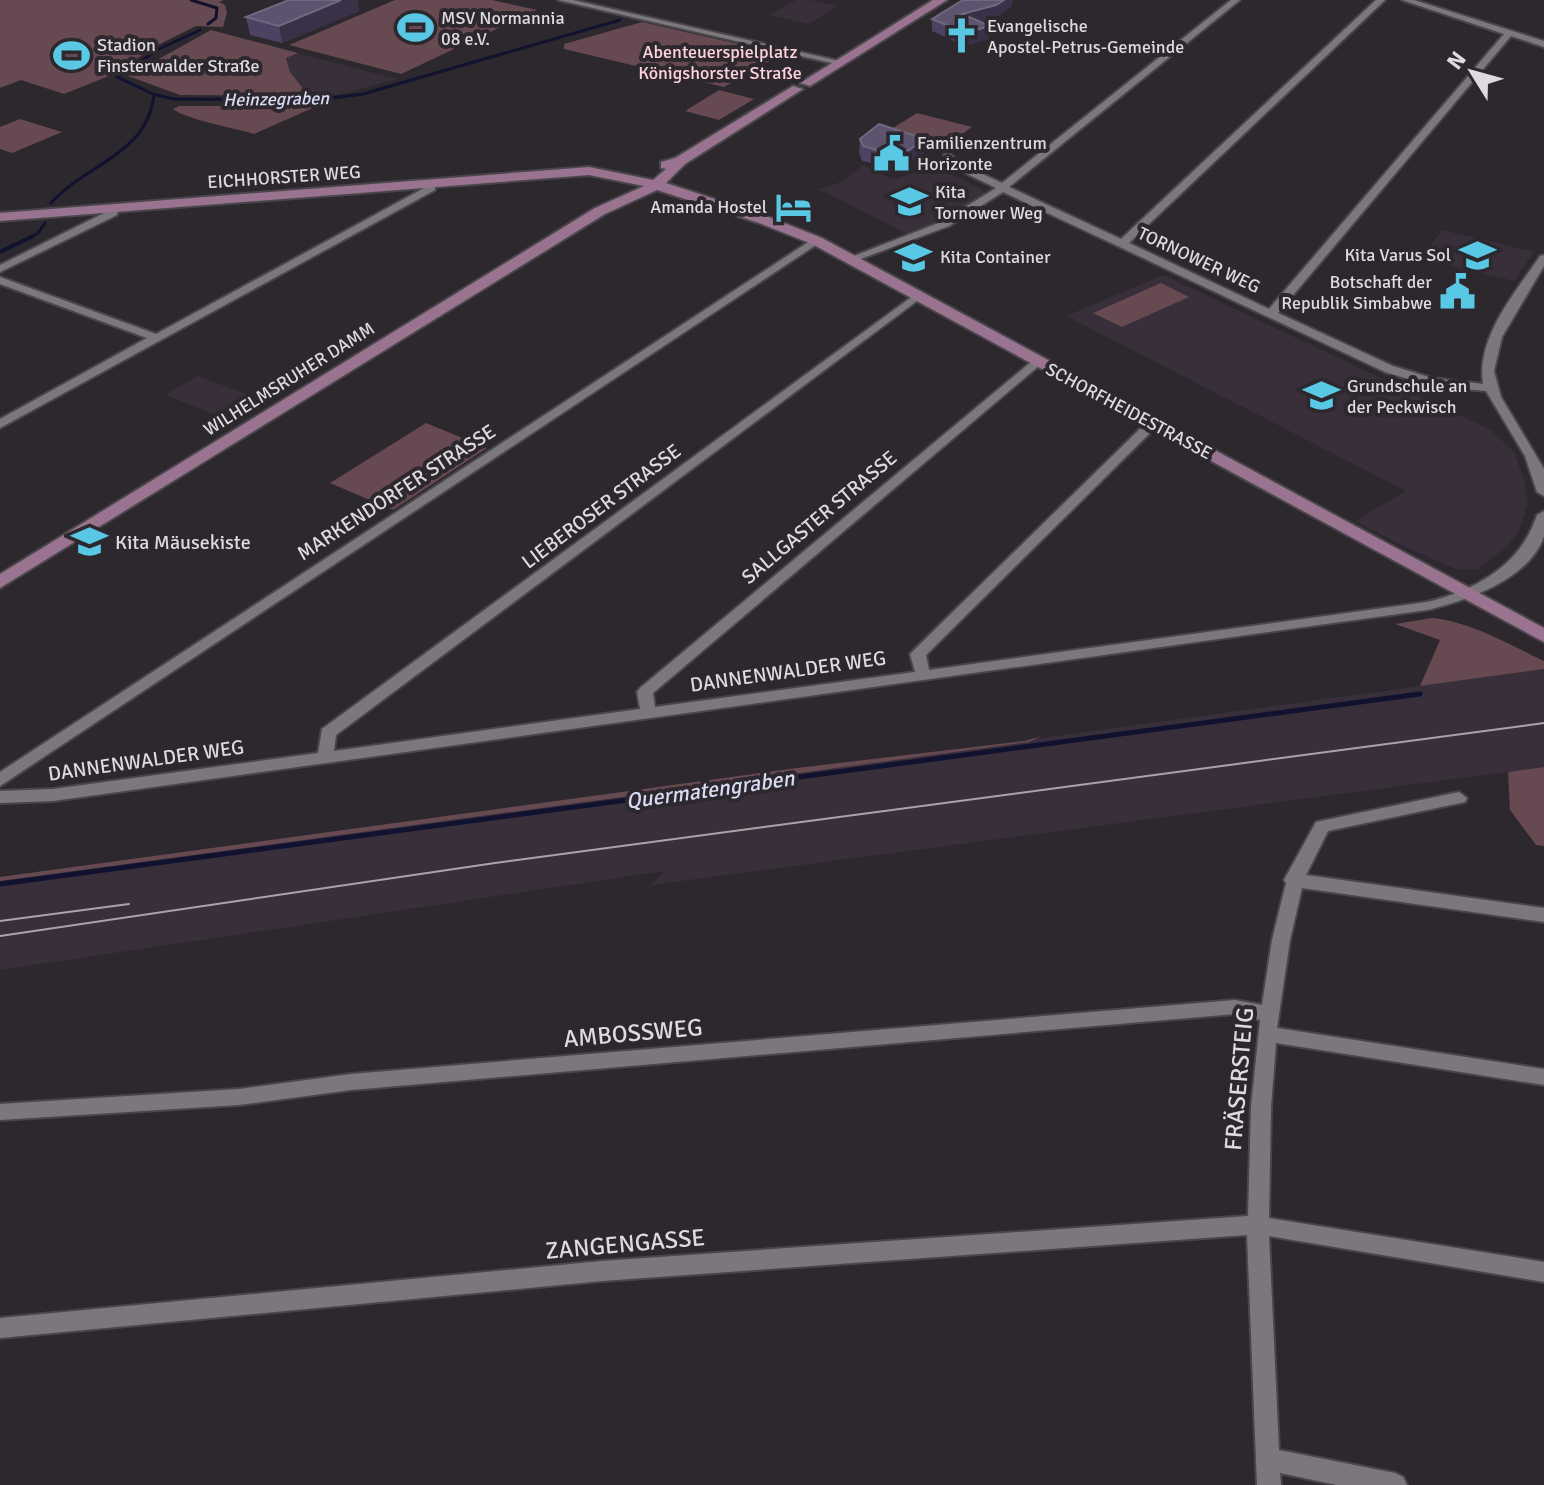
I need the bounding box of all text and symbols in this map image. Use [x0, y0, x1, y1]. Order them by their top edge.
place label: MSV Normannia 08 e.V. [441, 7, 565, 50]
sports icon: MSV Normannia 08 e.V. [396, 9, 434, 47]
place label: Evangelische Apostel-Petrus-Gemeinde [987, 15, 1184, 58]
church icon: Evangelische Apostel-Petrus-Gemeinde [942, 17, 980, 55]
north arrow [1432, 32, 1512, 112]
place label: Stadion Finsterwalder Straße [97, 34, 260, 77]
sports icon: Stadion Finsterwalder Straße [52, 36, 90, 74]
park label: Abenteuerspielplatz Königshorster Straße [638, 41, 802, 84]
text: N [1441, 46, 1472, 75]
water label: Heinzegraben [223, 87, 330, 111]
place label: Familienzentrum Horizonte [917, 132, 1047, 175]
public building icon: Familienzentrum Horizonte [872, 134, 910, 172]
street label: EICHHORSTER WEG [207, 161, 361, 193]
place label: Kita Tornower Weg [935, 181, 1043, 224]
school or university icon: Kita Tornower Weg [890, 183, 928, 221]
hotel icon: Amanda Hostel [774, 188, 812, 226]
place label: Amanda Hostel [650, 196, 767, 218]
street label: TORNOWER WEG [1134, 222, 1264, 298]
school or university icon: Kita Varus Sol [1458, 236, 1496, 274]
school or university icon: Kita Container [895, 238, 933, 276]
place label: Kita Varus Sol [1344, 244, 1451, 266]
place label: Kita Container [940, 246, 1051, 268]
place label: Botschaft der Republik Simbabwe [1281, 271, 1432, 314]
public building icon: Botschaft der Republik Simbabwe [1439, 273, 1477, 311]
street label: WILHELMSRUHER DAMM [200, 317, 378, 441]
street label: SCHORFHEIDESTRASSE [1042, 358, 1216, 464]
place label: Grundschule an der Peckwisch [1347, 375, 1467, 418]
school or university icon: Grundschule an der Peckwisch [1302, 377, 1340, 415]
street label: MARKENDORFER STRASSE [292, 419, 500, 566]
street label: LIEBEROSER STRASSE [517, 438, 686, 574]
street label: SALLGASTER STRASSE [737, 445, 902, 590]
school or university icon: Kita Mäusekiste [70, 523, 108, 561]
place label: Kita Mäusekiste [115, 530, 251, 555]
street label: DANNENWALDER WEG [688, 645, 888, 698]
street label: DANNENWALDER WEG [46, 734, 246, 787]
water label: Quermatengraben [624, 764, 797, 815]
street label: FRÄSERSTEIG [1218, 1006, 1260, 1152]
street label: AMBOSSWEG [562, 1012, 704, 1054]
street label: ZANGENGASSE [544, 1222, 706, 1266]

